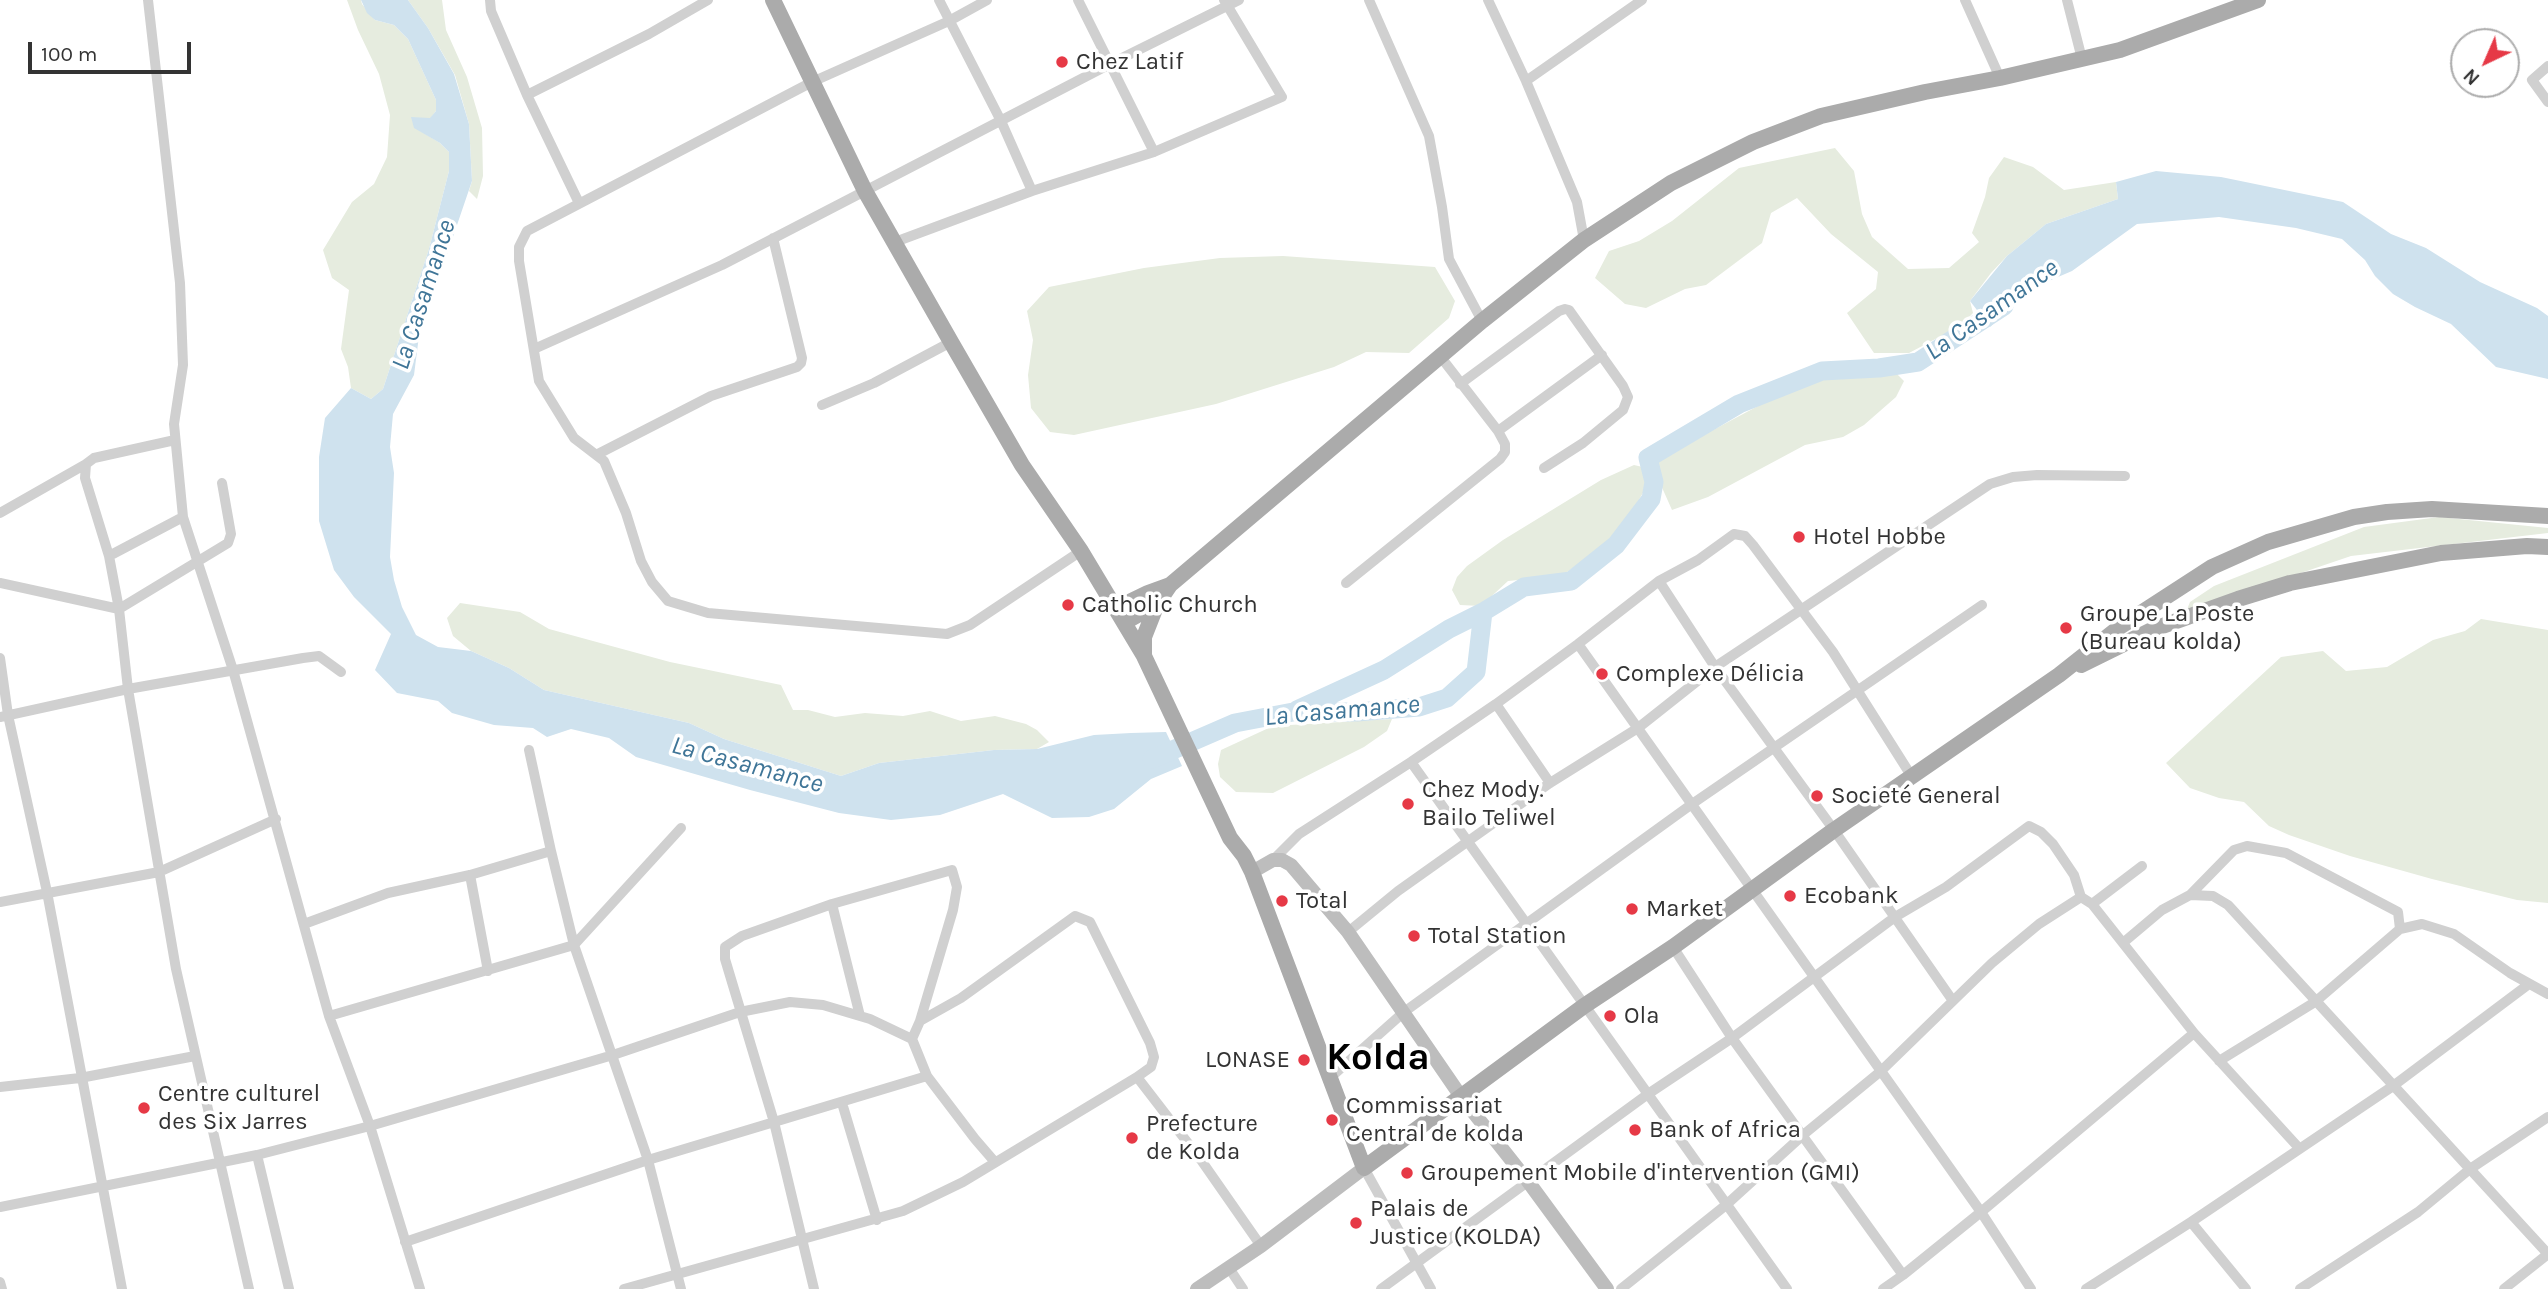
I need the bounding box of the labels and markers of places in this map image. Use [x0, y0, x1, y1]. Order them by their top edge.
place label: Chez Latif [1076, 48, 1183, 76]
marker: Chez Latif [1054, 54, 1070, 70]
place label: Hotel Hobbe [1813, 523, 1946, 551]
marker: Hotel Hobbe [1791, 529, 1807, 545]
place label: Catholic Church [1082, 591, 1258, 619]
marker: Catholic Church [1060, 597, 1076, 613]
place label: Groupe La Poste (Bureau kolda) [2080, 600, 2254, 656]
marker: Groupe La Poste (Bureau kolda) [2058, 620, 2074, 636]
place label: Complexe Délicia [1616, 660, 1804, 688]
marker: Complexe Délicia [1594, 666, 1610, 682]
place label: Chez Mody. Bailo Teliwel [1422, 776, 1556, 832]
place label: Societé General [1831, 782, 2001, 810]
marker: Societé General [1809, 788, 1825, 804]
marker: Chez Mody. Bailo Teliwel [1400, 796, 1416, 812]
place label: Ecobank [1804, 882, 1898, 910]
place label: Total [1296, 887, 1348, 915]
marker: Ecobank [1782, 888, 1798, 904]
marker: Total [1274, 893, 1290, 909]
place label: Market [1646, 895, 1723, 923]
marker: Market [1624, 901, 1640, 917]
place label: Total Station [1428, 922, 1566, 950]
marker: Total Station [1406, 928, 1422, 944]
place label: Ola [1624, 1002, 1659, 1030]
marker: Ola [1602, 1008, 1618, 1024]
place label: LONASE [1205, 1046, 1290, 1074]
marker: LONASE [1296, 1052, 1312, 1068]
place label: Centre culturel des Six Jarres [158, 1080, 320, 1136]
place label: Commissariat Central de kolda [1346, 1092, 1524, 1148]
marker: Centre culturel des Six Jarres [136, 1100, 152, 1116]
place label: Prefecture de Kolda [1146, 1110, 1258, 1166]
marker: Commissariat Central de kolda [1324, 1112, 1340, 1128]
place label: Bank of Africa [1649, 1116, 1801, 1144]
marker: Bank of Africa [1627, 1122, 1643, 1138]
marker: Prefecture de Kolda [1124, 1130, 1140, 1146]
place label: Groupement Mobile d'intervention (GMI) [1421, 1159, 1860, 1187]
marker: Groupement Mobile d'intervention (GMI) [1399, 1165, 1415, 1181]
place label: Palais de Justice (KOLDA) [1370, 1195, 1541, 1251]
marker: Palais de Justice (KOLDA) [1348, 1215, 1364, 1231]

